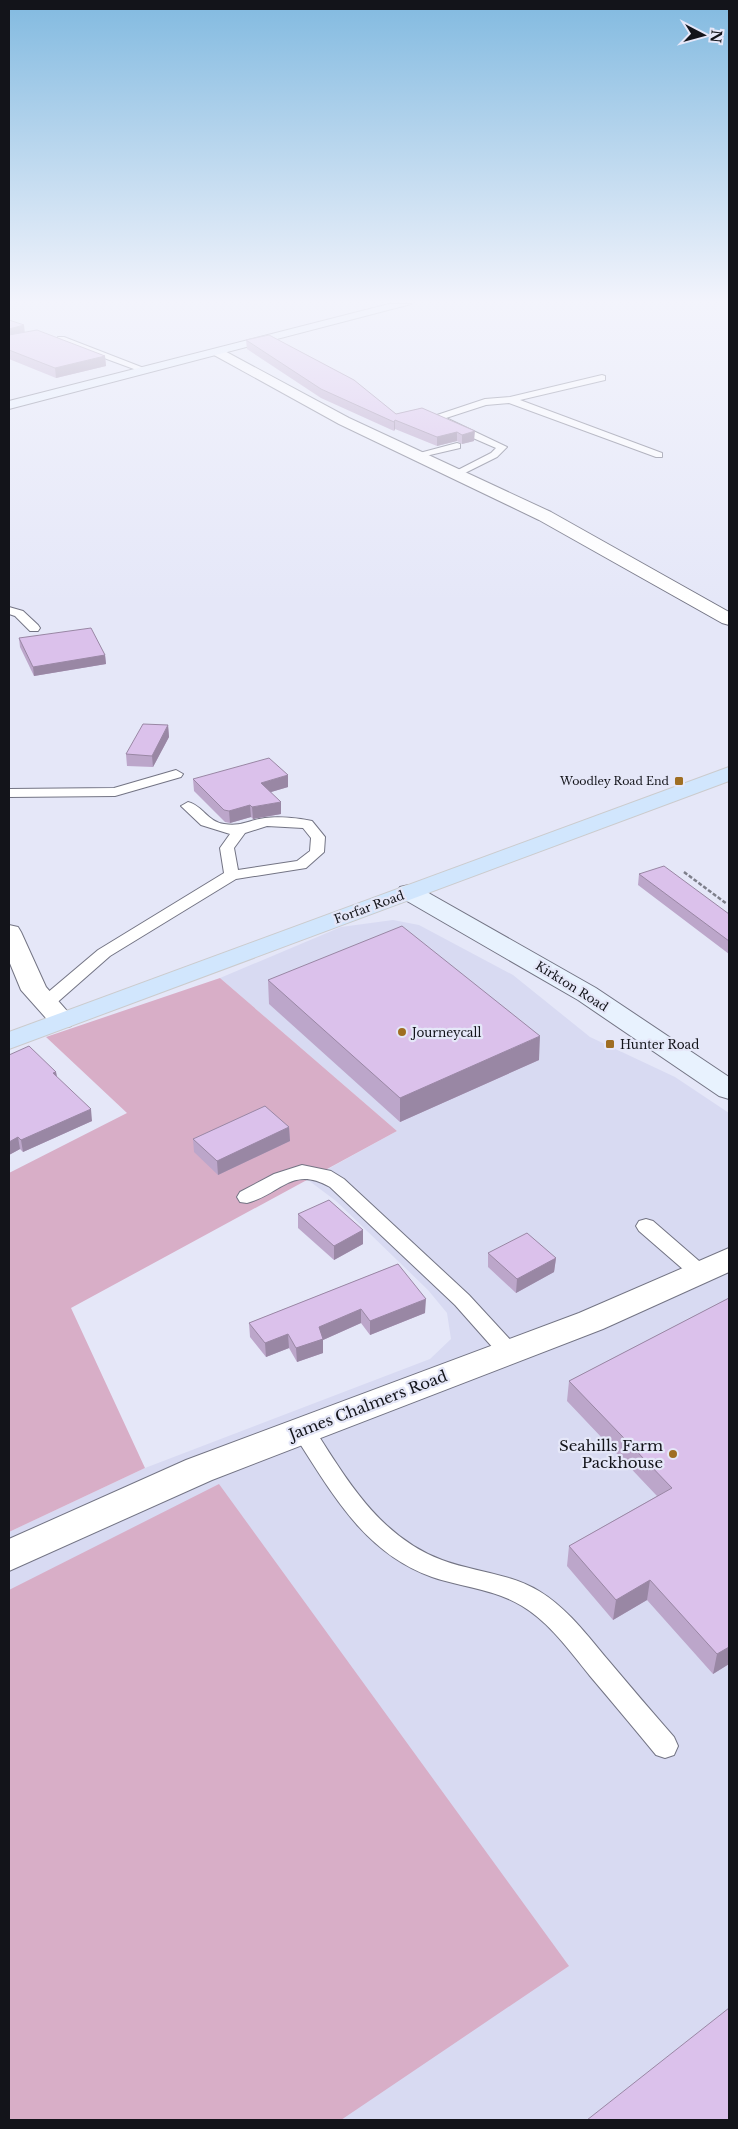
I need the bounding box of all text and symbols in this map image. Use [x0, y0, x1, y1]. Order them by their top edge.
north arrow [678, 10, 728, 60]
text: N [706, 29, 726, 44]
place label: Woodley Road End [559, 774, 670, 788]
marker: Woodley Road End [673, 775, 685, 787]
street label: Forfar Road [332, 887, 406, 927]
street label: Kirkton Road [533, 958, 611, 1014]
place label: Journeycall [410, 1025, 481, 1040]
marker: Journeycall [396, 1026, 408, 1038]
place label: Hunter Road [620, 1037, 699, 1052]
marker: Hunter Road [604, 1038, 616, 1050]
street label: James Chalmers Road [284, 1366, 450, 1445]
place label: Seahills Farm Packhouse [559, 1436, 663, 1472]
marker: Seahills Farm Packhouse [667, 1448, 679, 1460]

